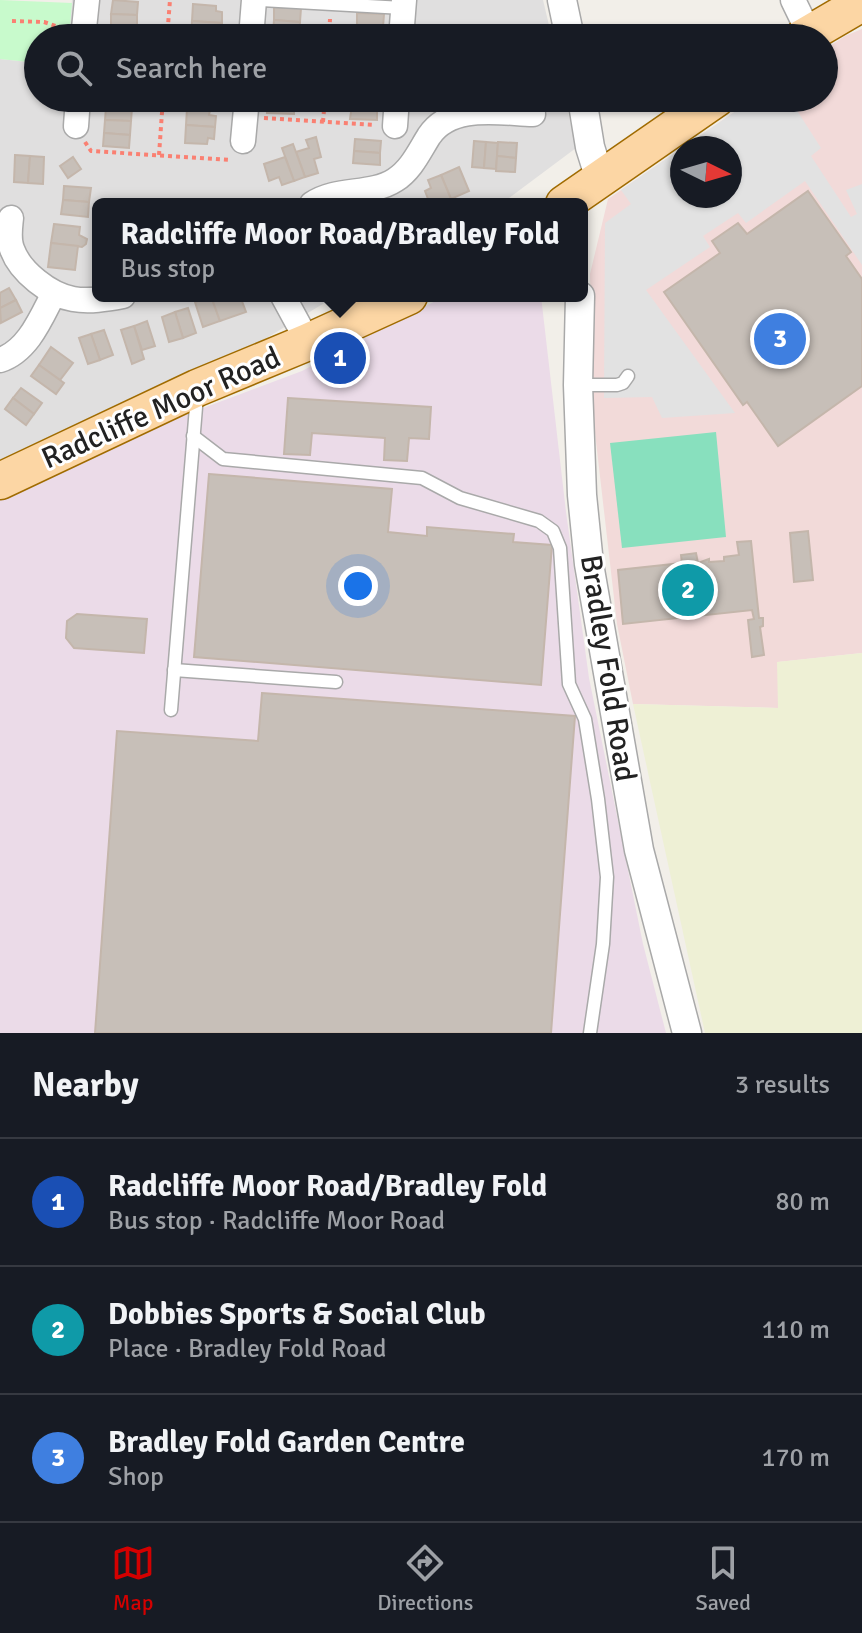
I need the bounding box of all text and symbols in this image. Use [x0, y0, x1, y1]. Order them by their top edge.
search box [24, 24, 838, 112]
icon: search [52, 46, 96, 90]
text: Search here [116, 50, 267, 87]
north arrow [670, 136, 742, 208]
popup [92, 198, 588, 302]
text: Radcliffe Moor Road/Bradley Fold [120, 216, 560, 253]
text: Bus stop [120, 253, 215, 285]
pin: 3 [754, 309, 806, 369]
pin: 1 [314, 328, 366, 388]
street label: Radcliffe Moor Road [36, 339, 286, 477]
street label: Bradley Fold Road [572, 552, 644, 784]
pin: 2 [662, 560, 714, 620]
your location [338, 566, 378, 606]
text: Nearby [32, 1064, 139, 1106]
text: 3 results [735, 1069, 830, 1101]
text: Radcliffe Moor Road/Bradley Fold [108, 1168, 547, 1205]
text: 1 [51, 1186, 65, 1218]
text: 80 m [775, 1186, 830, 1218]
text: Bus stop · Radcliffe Moor Road [108, 1205, 445, 1237]
text: Dobbies Sports & Social Club [108, 1296, 485, 1333]
text: 2 [51, 1314, 65, 1346]
text: 110 m [761, 1314, 830, 1346]
text: Place · Bradley Fold Road [108, 1333, 386, 1365]
text: Bradley Fold Garden Centre [108, 1424, 465, 1461]
text: 3 [51, 1442, 65, 1474]
text: 170 m [761, 1442, 830, 1474]
text: Shop [108, 1461, 164, 1493]
tab: Map [111, 1541, 155, 1616]
tab: Directions [377, 1541, 473, 1616]
tab: Saved [696, 1541, 751, 1616]

